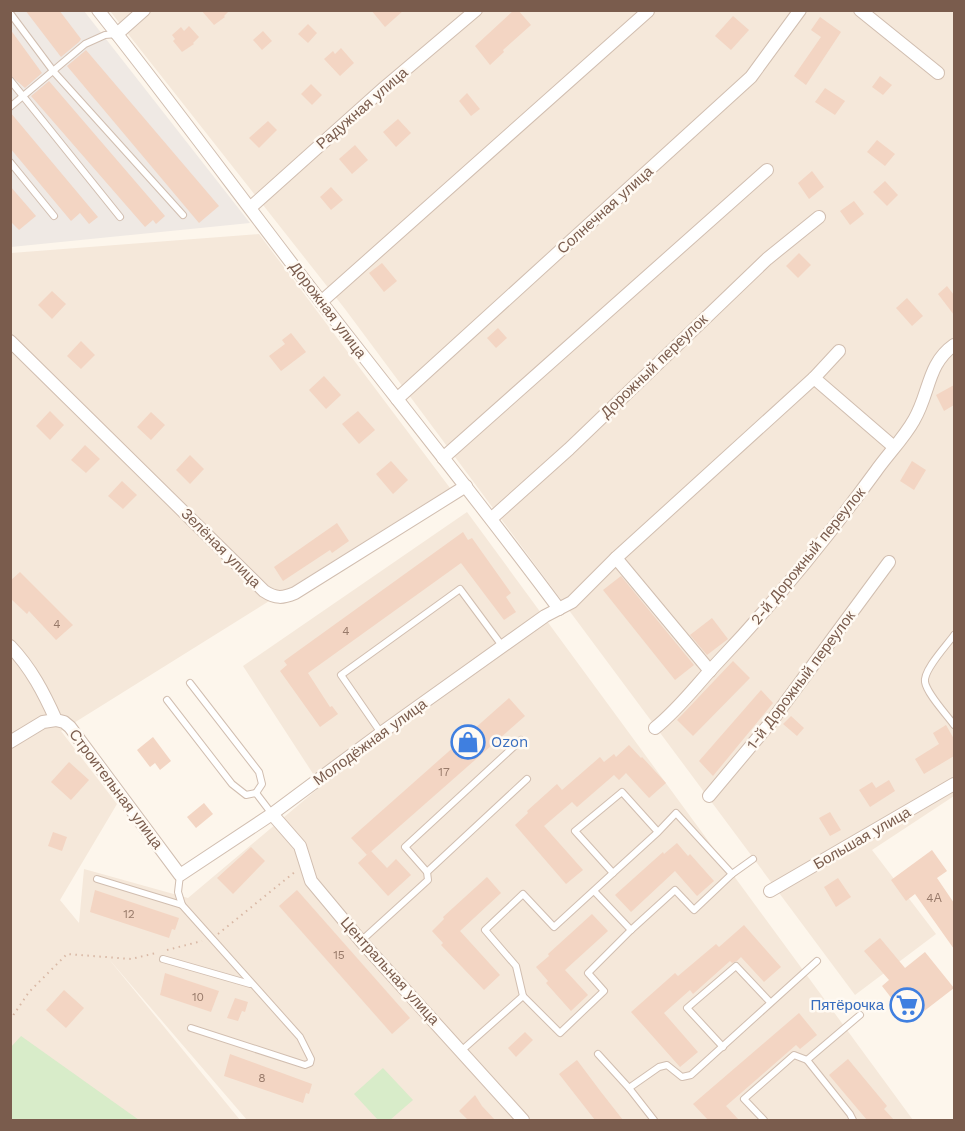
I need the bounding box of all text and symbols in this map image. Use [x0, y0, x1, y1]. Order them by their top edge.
street label: Радужная улица [313, 63, 412, 153]
street label: Солнечная улица [553, 162, 657, 258]
street label: Дорожная улица [286, 258, 371, 362]
street label: Дорожный переулок [597, 310, 712, 422]
street label: 2-й Дорожный переулок [747, 483, 869, 628]
street label: Зелёная улица [177, 504, 265, 592]
street label: 1-й Дорожный переулок [743, 607, 859, 753]
house number: 4 [53, 617, 61, 631]
house number: 4 [342, 624, 350, 638]
street label: Молодёжная улица [310, 694, 431, 789]
shop icon: Ozon [450, 724, 486, 760]
street label: Строительная улица [65, 726, 167, 853]
place label: Ozon [491, 733, 528, 751]
house number: 17 [438, 765, 450, 779]
street label: Большая улица [810, 803, 914, 873]
house number: 4А [926, 891, 942, 905]
house number: 12 [123, 907, 135, 921]
street label: Центральная улица [337, 913, 444, 1029]
house number: 15 [333, 948, 345, 962]
supermarket icon: Пятёрочка [889, 987, 925, 1023]
house number: 10 [192, 990, 204, 1004]
place label: Пятёрочка [810, 996, 885, 1014]
house number: 8 [258, 1071, 266, 1085]

